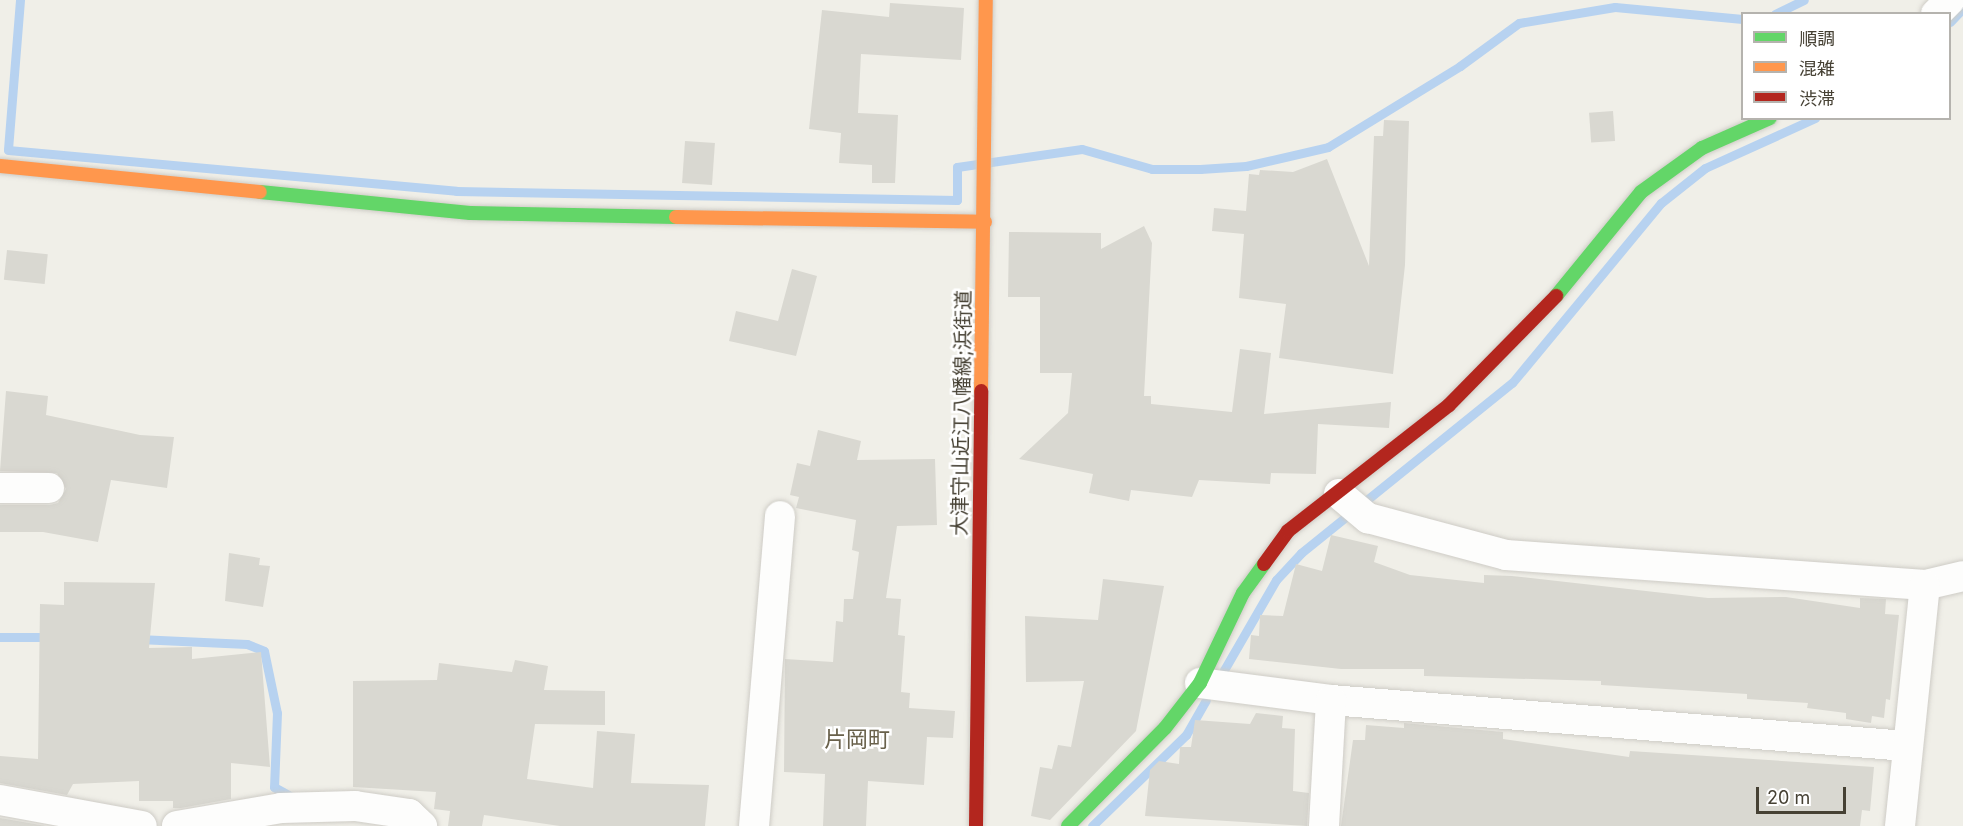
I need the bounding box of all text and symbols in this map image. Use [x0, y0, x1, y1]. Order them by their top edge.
legend [1741, 12, 1951, 120]
text: 順調 [1799, 28, 1835, 49]
text: 混雑 [1799, 58, 1835, 79]
text: 渋滞 [1799, 88, 1835, 109]
street label: 大津守山近江八幡線;浜街道 [948, 290, 976, 536]
district label: 片岡町 [824, 727, 890, 753]
scale bar [1759, 775, 1849, 813]
text: 20 m [1767, 787, 1810, 808]

